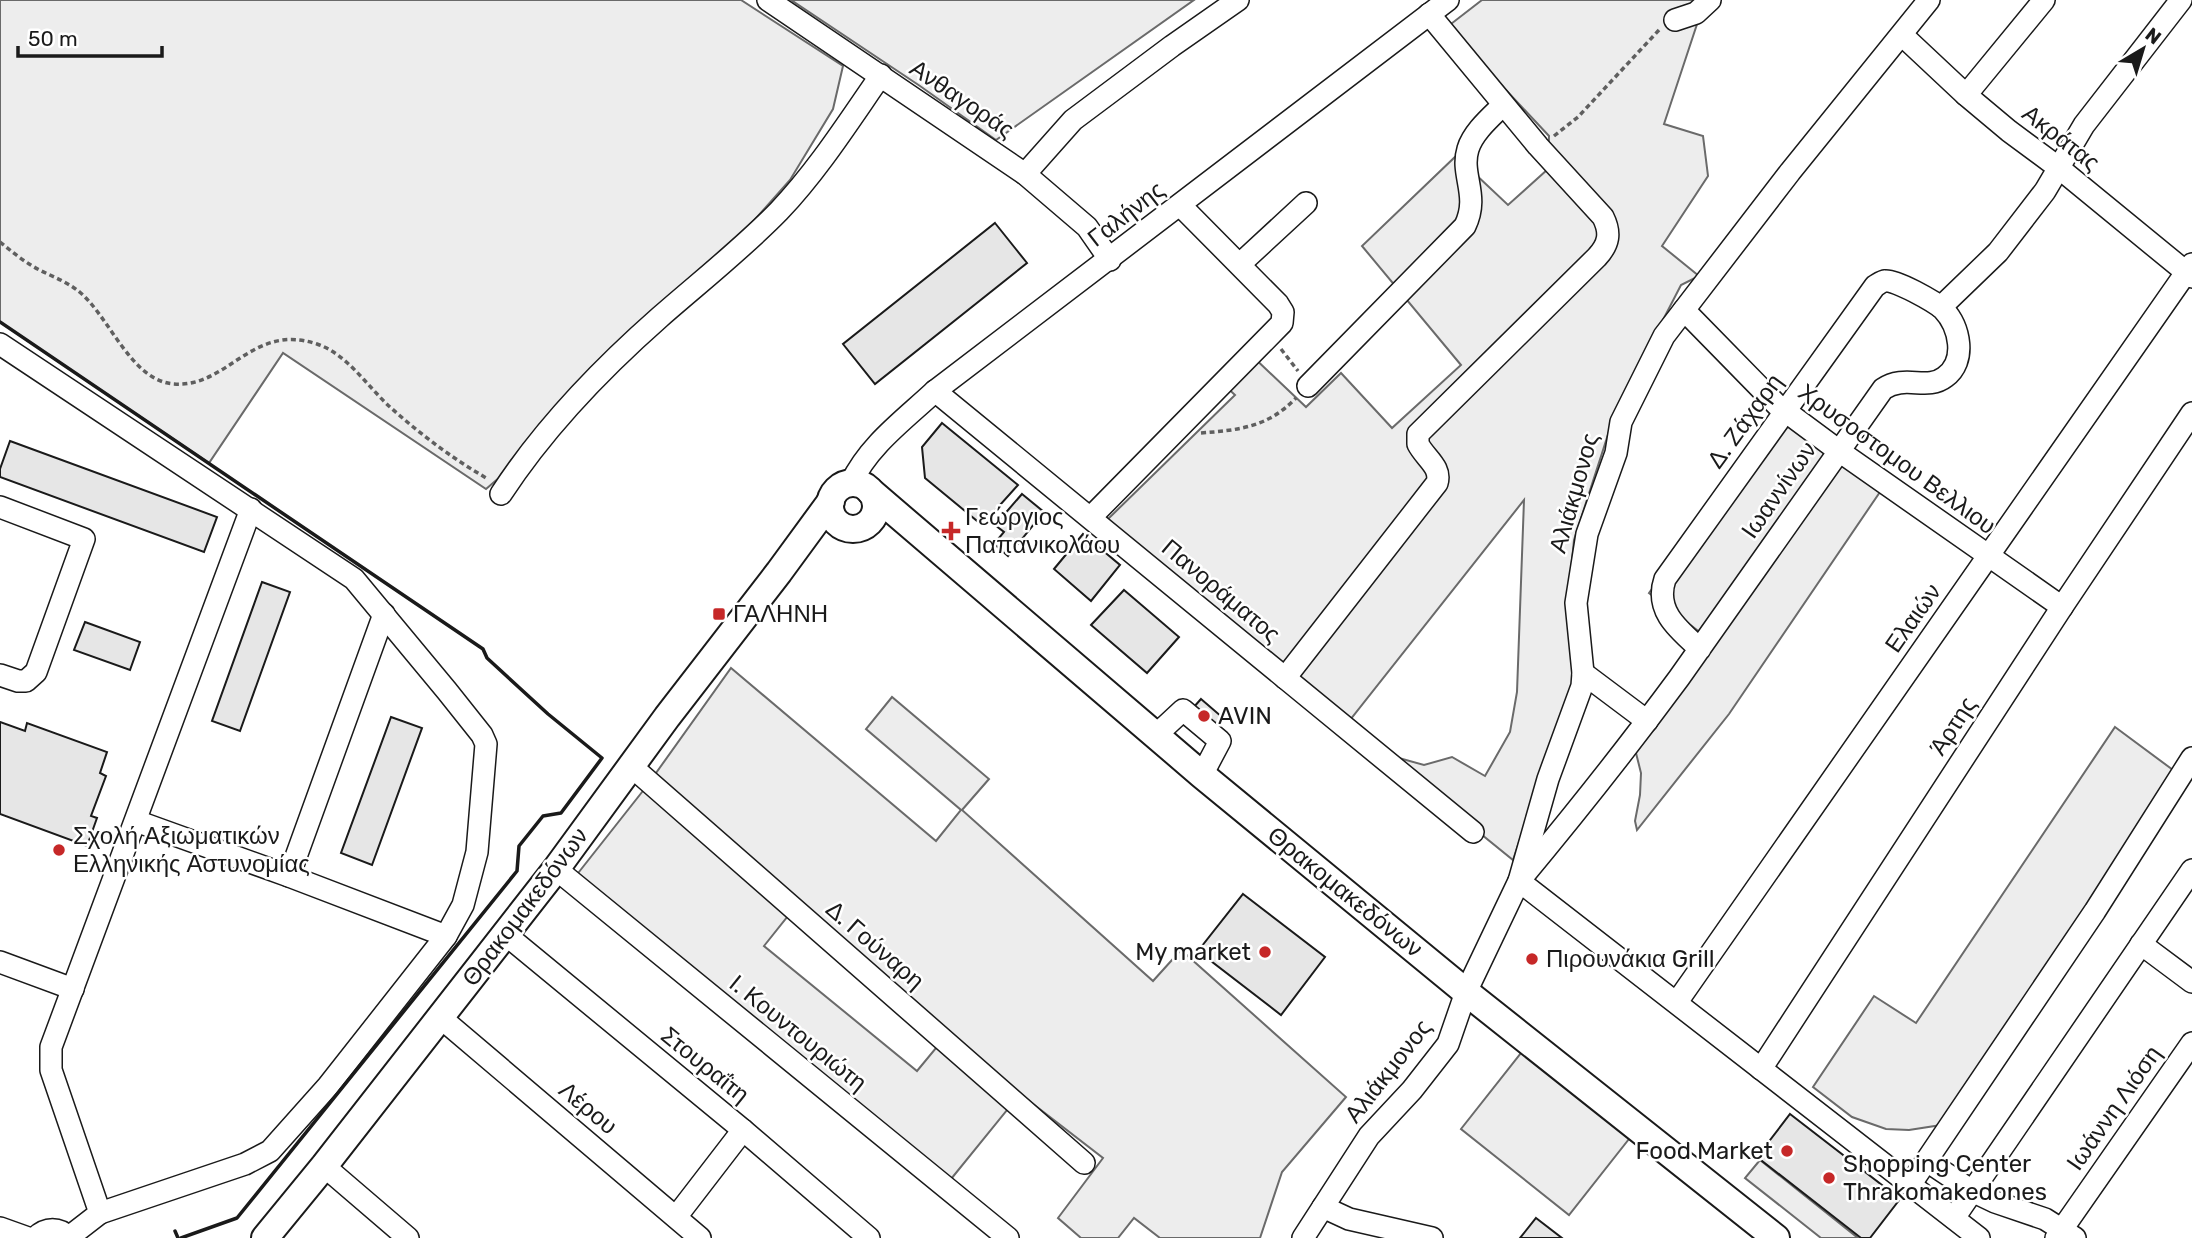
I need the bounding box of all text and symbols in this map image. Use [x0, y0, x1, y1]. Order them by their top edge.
scale bar [18, 14, 161, 58]
north arrow [2108, 14, 2178, 84]
text: N [2141, 23, 2166, 49]
text: 50 m [28, 26, 78, 51]
street label: Ανθαγοράς [905, 54, 1019, 144]
street label: Ακράτας [2017, 99, 2105, 177]
street label: Γαλήνης [1082, 175, 1170, 253]
street label: Δ. Ζάχαρη [1702, 369, 1788, 473]
street label: Χρυσοστομου Βελλιου [1793, 378, 2001, 540]
street label: Αλιάκμονος [1544, 430, 1604, 556]
street label: Ιωαννίνων [1736, 436, 1822, 544]
place label: Γεώργιος Παπανικολάου [965, 503, 1120, 559]
marker: Γεώργιος Παπανικολάου [943, 523, 959, 539]
street label: Πανοράματος [1156, 533, 1286, 649]
street label: Ελαιών [1879, 578, 1947, 658]
place label: ΓΑΛΗΝΗ [733, 600, 828, 628]
marker: ΓΑΛΗΝΗ [711, 606, 727, 622]
street label: Άρτης [1924, 692, 1982, 760]
place label: AVIN [1218, 702, 1272, 730]
marker: AVIN [1196, 708, 1212, 724]
street label: Θρακομακεδόνων [1262, 821, 1428, 963]
place label: Σχολή Αξιωματικών Ελληνικής Αστυνομίας [73, 822, 310, 878]
street label: Θρακομακεδόνων [456, 822, 594, 992]
marker: Σχολή Αξιωματικών Ελληνικής Αστυνομίας [51, 842, 67, 858]
street label: Δ. Γούναρη [820, 895, 930, 995]
place label: My market [1135, 938, 1251, 966]
marker: My market [1257, 944, 1273, 960]
place label: Πιρουνάκια Grill [1546, 945, 1715, 973]
marker: Πιρουνάκια Grill [1524, 951, 1540, 967]
street label: Ι. Κουντουριώτη [724, 969, 872, 1097]
street label: Αλιάκμονος [1339, 1014, 1437, 1128]
street label: Στουραΐτη [655, 1021, 755, 1109]
street label: Ιωάννη Λιόση [2061, 1040, 2167, 1176]
street label: Λέρου [553, 1076, 623, 1140]
place label: Food Market [1636, 1137, 1773, 1165]
marker: Food Market [1779, 1143, 1795, 1159]
place label: Shopping Center Thrakomakedones [1843, 1150, 2047, 1206]
marker: Shopping Center Thrakomakedones [1821, 1170, 1837, 1186]

